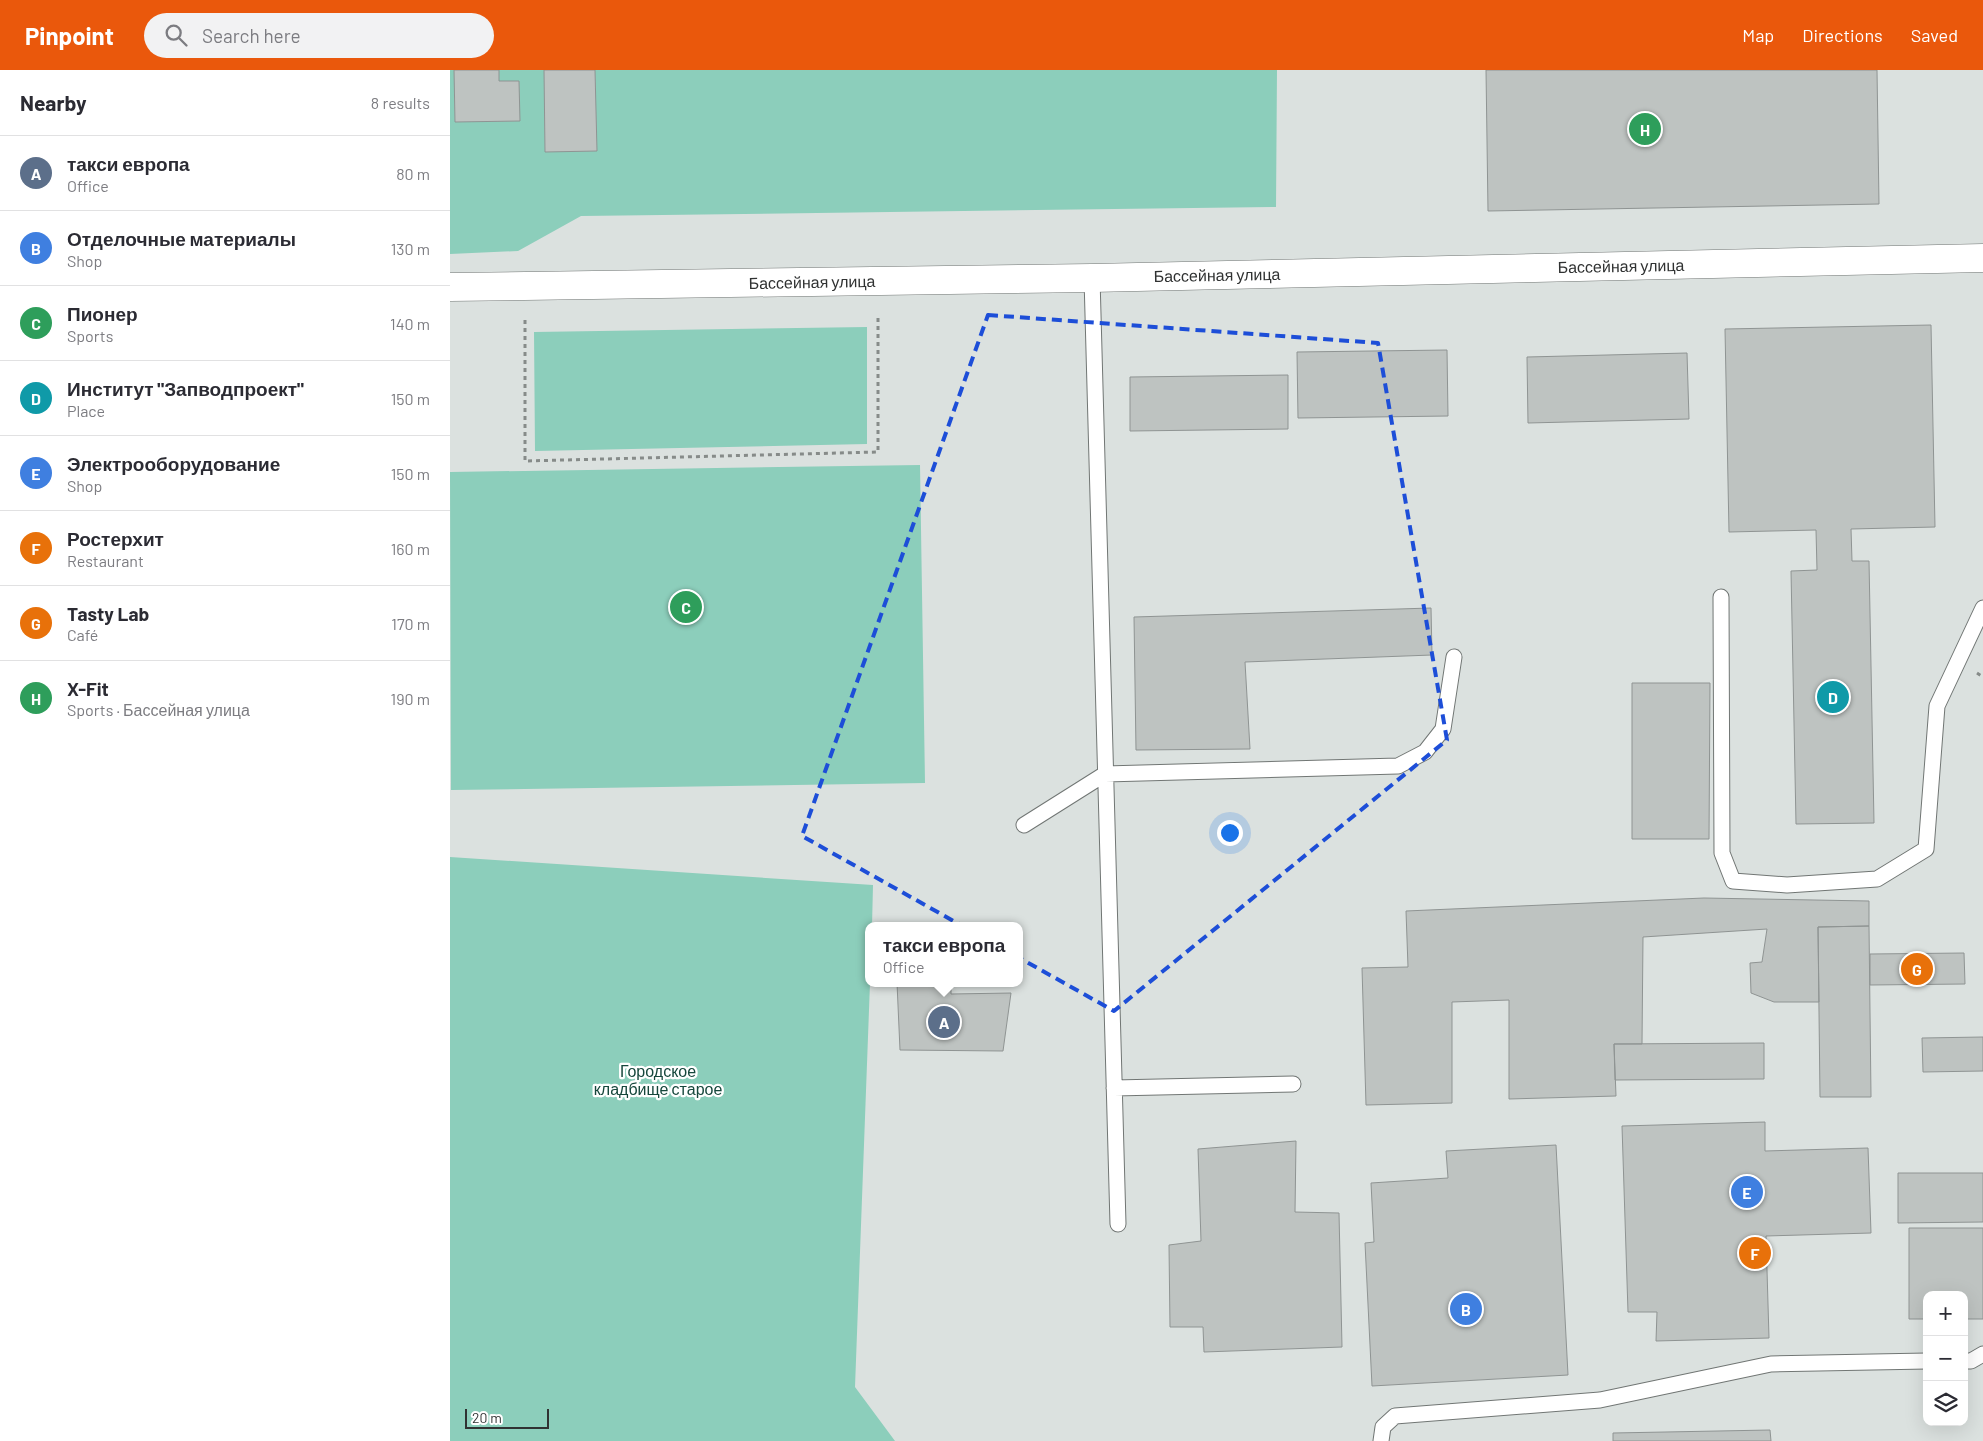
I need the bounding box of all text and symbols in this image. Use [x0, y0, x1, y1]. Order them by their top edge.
search box [144, 13, 494, 58]
text: Pinpoint [25, 21, 114, 50]
icon: search [162, 21, 190, 49]
text: Search here [202, 24, 301, 47]
text: Map [1742, 24, 1774, 46]
text: Directions [1802, 24, 1883, 46]
text: Saved [1911, 24, 1958, 46]
text: Nearby [20, 90, 86, 115]
text: 8 results [371, 93, 430, 112]
pin: H [1629, 110, 1661, 148]
text: такси европа [67, 152, 190, 175]
text: A [31, 164, 41, 183]
text: 80 m [396, 164, 430, 183]
text: Office [67, 176, 109, 195]
text: Отделочные материалы [67, 227, 296, 250]
text: B [31, 239, 41, 258]
text: 130 m [391, 239, 430, 258]
text: Shop [67, 251, 102, 270]
street label: Бассейная улица [1557, 255, 1685, 276]
street label: Бассейная улица [1153, 264, 1281, 285]
street label: Бассейная улица [748, 271, 876, 292]
text: Пионер [67, 302, 138, 325]
text: C [31, 314, 41, 333]
text: 140 m [390, 314, 430, 333]
text: Sports [67, 326, 113, 345]
text: Институт "Запводпроект" [67, 377, 304, 400]
text: D [31, 389, 41, 408]
text: 150 m [391, 389, 430, 408]
text: Place [67, 401, 105, 420]
text: Электрооборудование [67, 452, 280, 475]
text: E [31, 464, 41, 483]
text: 150 m [391, 464, 430, 483]
text: Shop [67, 476, 102, 495]
text: Ростерхит [67, 527, 164, 550]
text: F [32, 539, 40, 558]
text: 160 m [391, 539, 430, 558]
text: Restaurant [67, 551, 144, 570]
pin: C [670, 588, 702, 626]
text: Tasty Lab [67, 602, 149, 625]
text: G [31, 614, 41, 633]
text: 170 m [391, 614, 430, 633]
text: Café [67, 625, 98, 644]
text: X-Fit [67, 677, 109, 700]
pin: D [1817, 678, 1849, 716]
text: H [31, 689, 41, 708]
text: 190 m [391, 689, 430, 708]
text: Sports · Бассейная улица [67, 700, 250, 719]
your location [1217, 820, 1243, 846]
popup [865, 922, 1023, 987]
text: такси европа [883, 933, 1005, 956]
pin: G [1901, 950, 1933, 988]
text: Office [883, 957, 924, 976]
pin: A [928, 1003, 960, 1041]
park label: Городское кладбище старое [594, 1061, 722, 1098]
pin: E [1731, 1173, 1763, 1211]
pin: F [1739, 1234, 1771, 1272]
pin: B [1450, 1290, 1482, 1328]
map controls [1923, 1291, 1968, 1426]
button: + [1923, 1291, 1968, 1336]
button: − [1923, 1336, 1968, 1381]
button: layers [1923, 1381, 1968, 1426]
scale bar [465, 1406, 549, 1429]
text: 20 m [472, 1409, 502, 1426]

